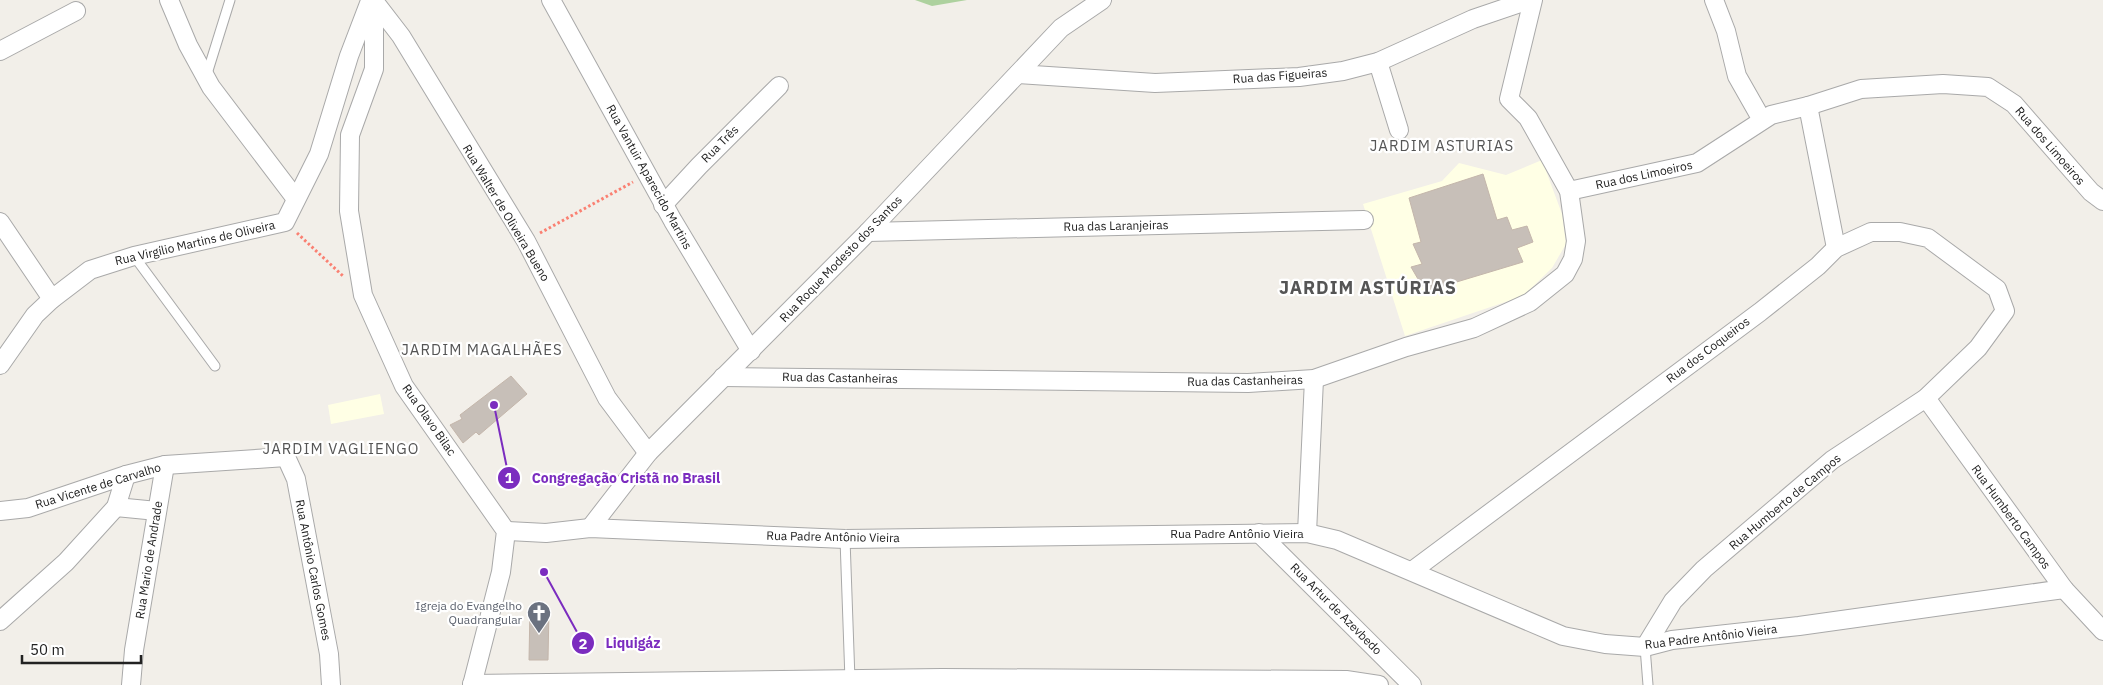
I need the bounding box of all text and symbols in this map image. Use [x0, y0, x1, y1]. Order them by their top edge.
street label: Rua das Figueiras [1232, 65, 1328, 86]
street label: Rua Vantuir Aparecido Martins [603, 102, 696, 252]
street label: Rua dos Limoeiros [2012, 103, 2089, 188]
street label: Rua Três [698, 122, 742, 166]
district label: JARDIM ASTURIAS [1370, 136, 1514, 155]
street label: Rua Walter de Oliveira Bueno [460, 142, 553, 284]
street label: Rua dos Limoeiros [1594, 157, 1694, 192]
street label: Rua Roque Modesto dos Santos [776, 192, 905, 325]
street label: Rua Virgílio Martins de Oliveira [113, 217, 277, 268]
street label: Rua das Laranjeiras [1063, 217, 1169, 234]
district label: JARDIM ASTÚRIAS [1279, 275, 1457, 299]
street label: Rua dos Coqueiros [1663, 313, 1752, 386]
district label: JARDIM MAGALHÃES [401, 340, 563, 359]
street label: Rua das Castanheiras [782, 369, 898, 386]
street label: Rua das Castanheiras [1187, 372, 1303, 389]
street label: Rua Olavo Bilac [399, 381, 460, 458]
district label: JARDIM VAGLIENGO [263, 439, 419, 458]
street label: Rua Humberto de Campos [1726, 450, 1844, 553]
street label: Rua Vicente de Carvalho [33, 459, 163, 512]
street label: Rua Humberto Campos [1969, 462, 2054, 572]
callout: Congregação Cristã no Brasil [497, 463, 731, 492]
text: 1 [504, 468, 514, 487]
text: Congregação Cristã no Brasil [532, 469, 720, 487]
street label: Rua Antônio Carlos Gomes [292, 498, 335, 642]
street label: Rua Mario de Andrade [132, 500, 165, 620]
street label: Rua Padre Antônio Vieira [1170, 526, 1304, 541]
street label: Rua Padre Antônio Vieira [766, 528, 900, 545]
street label: Rua Artur de Azevbedo [1287, 560, 1385, 658]
place label: Igreja do Evangelho Quadrangular [416, 598, 523, 627]
church icon: Igreja do Evangelho Quadrangular [526, 600, 552, 634]
street label: Rua Padre Antônio Vieira [1644, 621, 1779, 652]
callout: Liquigáz [570, 629, 671, 658]
scale bar [22, 632, 141, 664]
text: 2 [578, 634, 588, 653]
text: Liquigáz [605, 634, 661, 652]
text: 50 m [30, 640, 65, 659]

